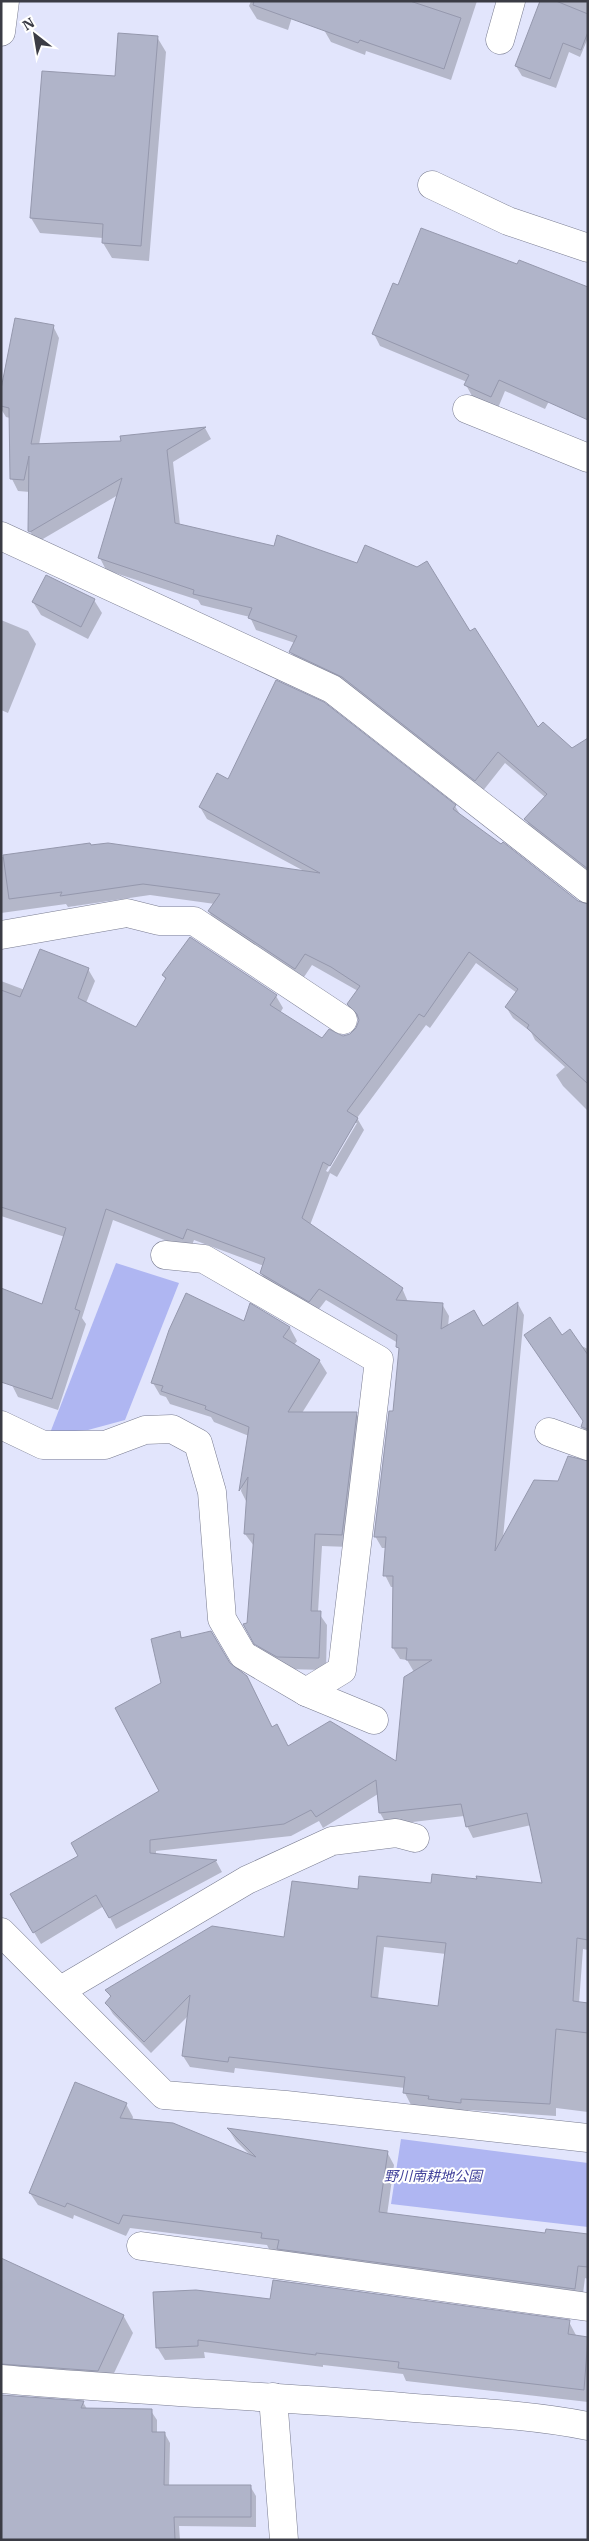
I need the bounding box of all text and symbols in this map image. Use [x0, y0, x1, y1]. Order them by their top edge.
north arrow [10, 10, 60, 60]
text: N [19, 13, 38, 34]
park label: 野川南耕地公園 [384, 2167, 484, 2185]

